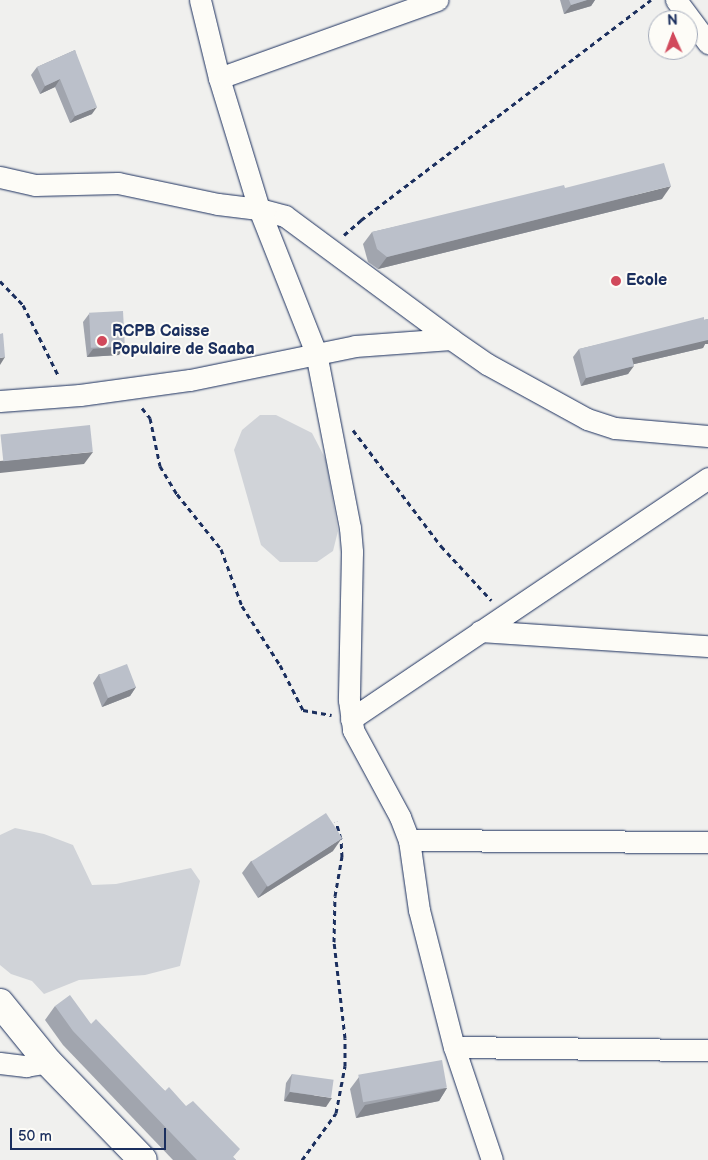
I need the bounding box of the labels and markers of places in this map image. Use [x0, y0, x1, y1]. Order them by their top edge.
place label: Ecole [626, 271, 667, 291]
marker: Ecole [610, 275, 622, 287]
place label: RCPB Caisse Populaire de Saaba [112, 322, 255, 360]
marker: RCPB Caisse Populaire de Saaba [96, 335, 108, 347]

